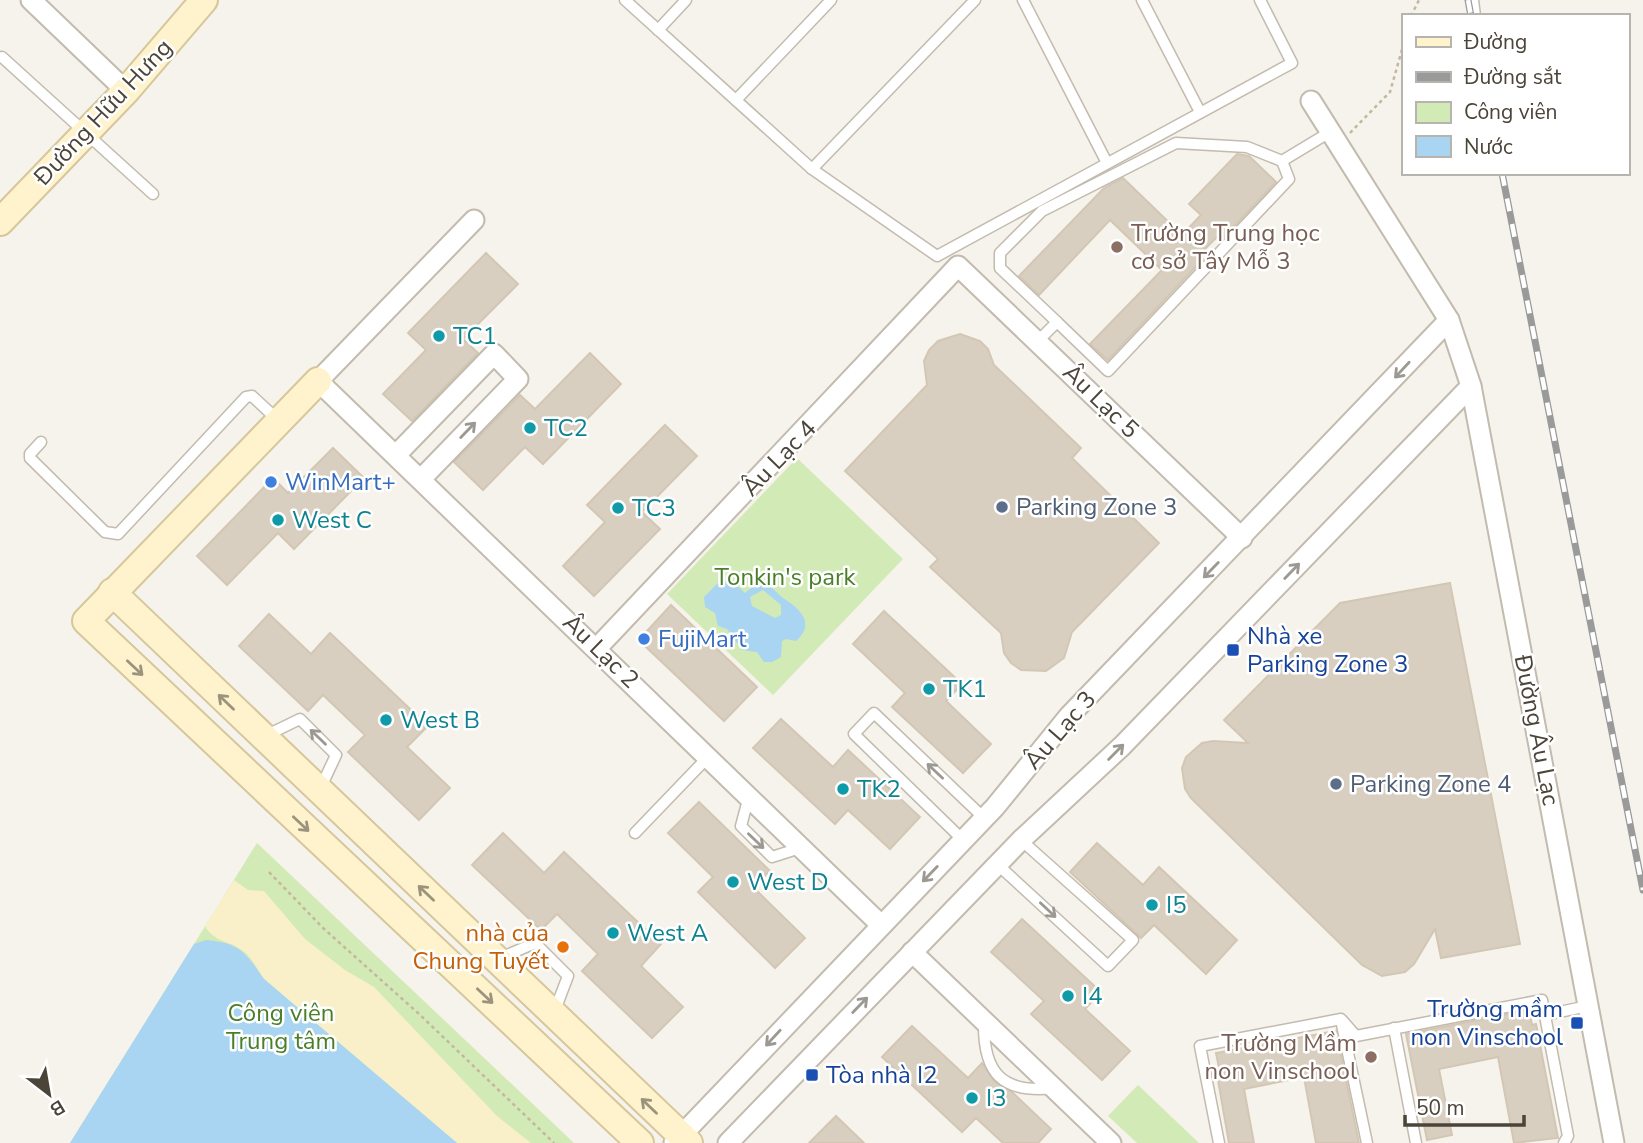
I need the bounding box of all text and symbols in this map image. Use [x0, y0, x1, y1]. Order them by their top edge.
legend [1402, 14, 1629, 175]
text: Đường [1463, 28, 1527, 56]
street label: Đường Hữu Hưng [26, 32, 179, 193]
text: Đường sắt [1463, 63, 1562, 91]
text: Công viên [1464, 98, 1558, 126]
text: Nước [1464, 133, 1513, 161]
place label: Trường Trung học cơ sở Tây Mỗ 3 [1131, 217, 1320, 277]
marker: Trường Trung học cơ sở Tây Mỗ 3 [1109, 239, 1125, 255]
place label: TC1 [453, 320, 497, 352]
marker: TC1 [431, 328, 447, 344]
street label: Âu Lạc 5 [1056, 357, 1146, 445]
one-way arrow [1393, 361, 1410, 378]
place label: TC2 [544, 412, 588, 444]
street label: Âu Lạc 4 [735, 413, 823, 503]
marker: TC2 [522, 420, 538, 436]
one-way arrow [460, 422, 477, 439]
place label: WinMart+ [285, 466, 396, 498]
marker: WinMart+ [263, 474, 279, 490]
place label: Parking Zone 3 [1016, 491, 1177, 523]
place label: TC3 [632, 492, 676, 524]
marker: Parking Zone 3 [994, 499, 1010, 515]
marker: TC3 [610, 500, 626, 516]
place label: West C [292, 504, 372, 536]
marker: West C [270, 512, 286, 528]
park label: Tonkin's park [714, 561, 857, 593]
one-way arrow [1203, 561, 1220, 578]
one-way arrow [1283, 563, 1300, 580]
street label: Âu Lạc 2 [556, 607, 646, 695]
place label: Nhà xe Parking Zone 3 [1247, 620, 1408, 680]
place label: FujiMart [658, 623, 747, 655]
marker: FujiMart [636, 631, 652, 647]
marker: Nhà xe Parking Zone 3 [1225, 642, 1241, 658]
street label: Đường Âu Lạc [1507, 651, 1567, 808]
one-way arrow [126, 659, 143, 676]
place label: TK1 [943, 673, 987, 705]
marker: TK1 [921, 681, 937, 697]
street label: Âu Lạc 3 [1017, 684, 1103, 776]
one-way arrow [218, 693, 235, 710]
place label: West B [400, 704, 480, 736]
marker: West B [378, 712, 394, 728]
one-way arrow [310, 728, 327, 745]
one-way arrow [1108, 744, 1125, 761]
one-way arrow [927, 762, 944, 779]
place label: Parking Zone 4 [1350, 768, 1511, 800]
place label: TK2 [857, 773, 901, 805]
marker: Parking Zone 4 [1328, 776, 1344, 792]
marker: TK2 [835, 781, 851, 797]
one-way arrow [292, 815, 309, 832]
one-way arrow [748, 833, 765, 850]
one-way arrow [922, 865, 939, 882]
place label: West D [747, 866, 829, 898]
marker: West D [725, 874, 741, 890]
one-way arrow [418, 884, 435, 901]
place label: I5 [1166, 889, 1187, 921]
marker: I5 [1144, 897, 1160, 913]
one-way arrow [1039, 902, 1057, 918]
place label: nhà của Chung Tuyết [412, 917, 550, 977]
place label: West A [627, 917, 709, 949]
marker: West A [605, 925, 621, 941]
marker: nhà của Chung Tuyết [555, 939, 571, 955]
place label: I4 [1082, 980, 1103, 1012]
one-way arrow [476, 988, 493, 1005]
marker: I4 [1060, 988, 1076, 1004]
place label: Trường mầm non Vinschool [1410, 993, 1563, 1053]
park label: Công viên Trung tâm [226, 997, 336, 1057]
one-way arrow [852, 997, 869, 1014]
marker: Trường mầm non Vinschool [1569, 1015, 1585, 1031]
place label: Trường Mầm non Vinschool [1204, 1027, 1357, 1087]
one-way arrow [765, 1029, 781, 1047]
marker: Trường Mầm non Vinschool [1363, 1049, 1379, 1065]
north arrow [14, 1059, 84, 1129]
place label: Tòa nhà I2 [826, 1059, 938, 1091]
marker: Tòa nhà I2 [804, 1067, 820, 1083]
place label: I3 [986, 1082, 1007, 1114]
scale bar [1405, 1084, 1524, 1128]
marker: I3 [964, 1090, 980, 1106]
text: B [45, 1093, 70, 1122]
text: 50 m [1416, 1094, 1465, 1122]
one-way arrow [641, 1097, 658, 1114]

